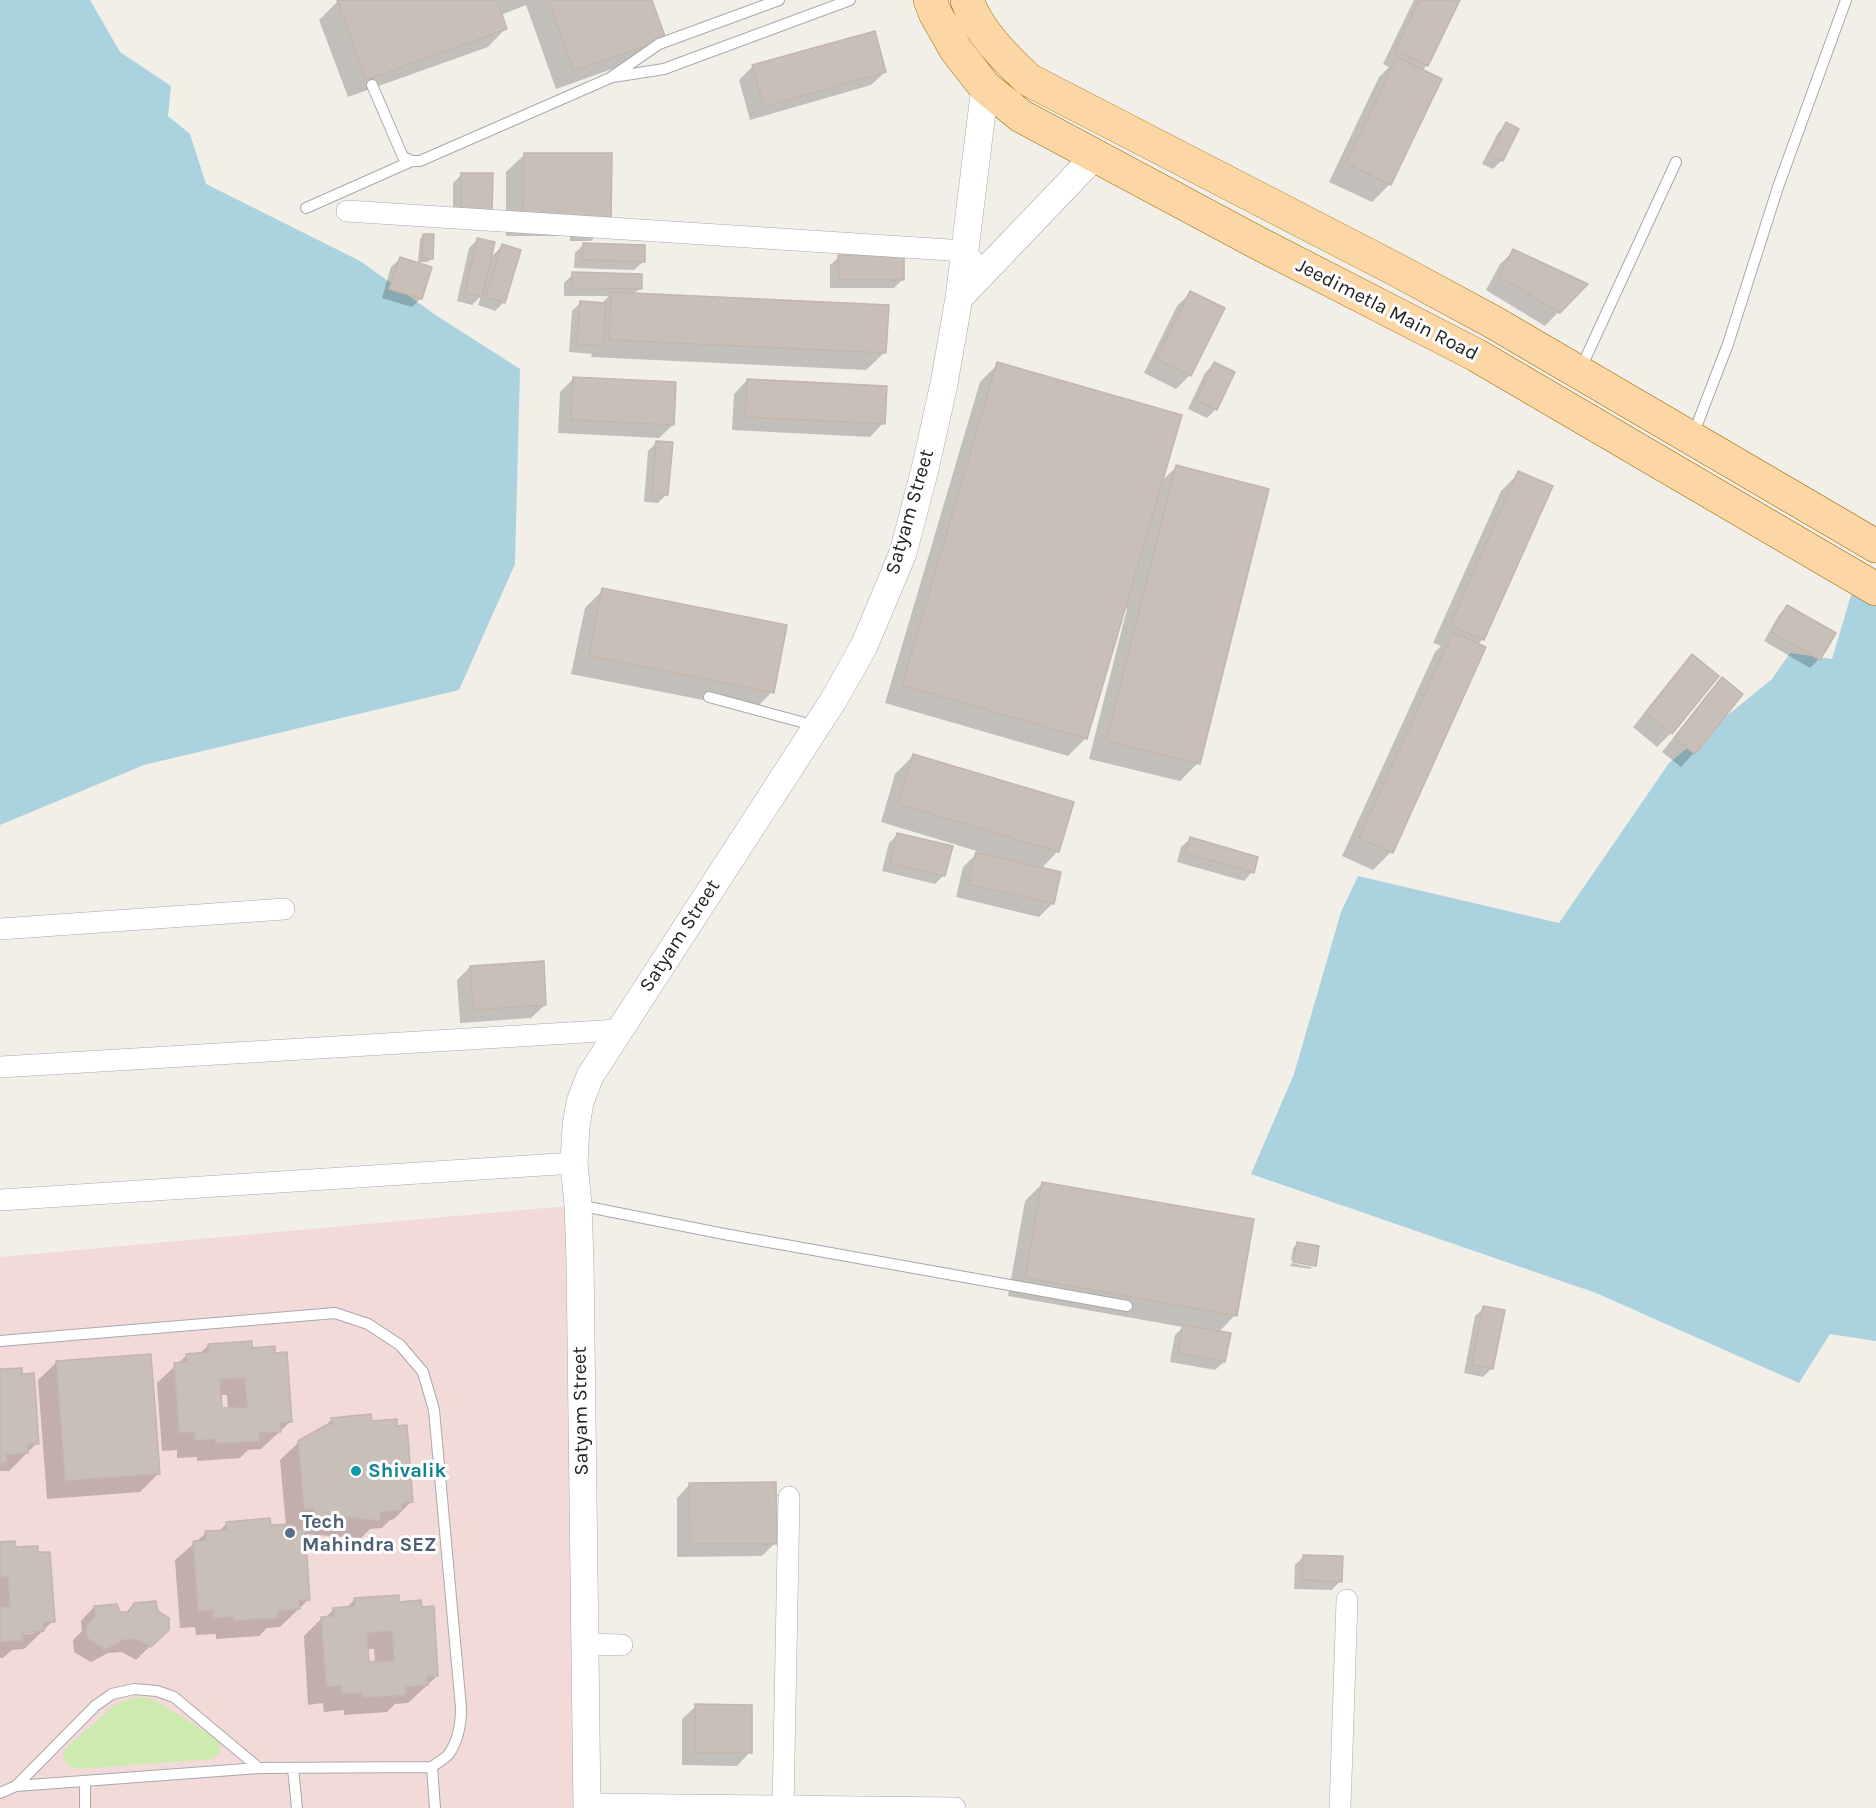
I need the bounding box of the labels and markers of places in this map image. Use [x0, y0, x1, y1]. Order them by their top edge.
place label: Shivalik [368, 1459, 446, 1483]
marker: Shivalik [349, 1464, 363, 1478]
place label: Tech Mahindra SEZ [302, 1510, 437, 1557]
marker: Tech Mahindra SEZ [283, 1526, 297, 1540]

